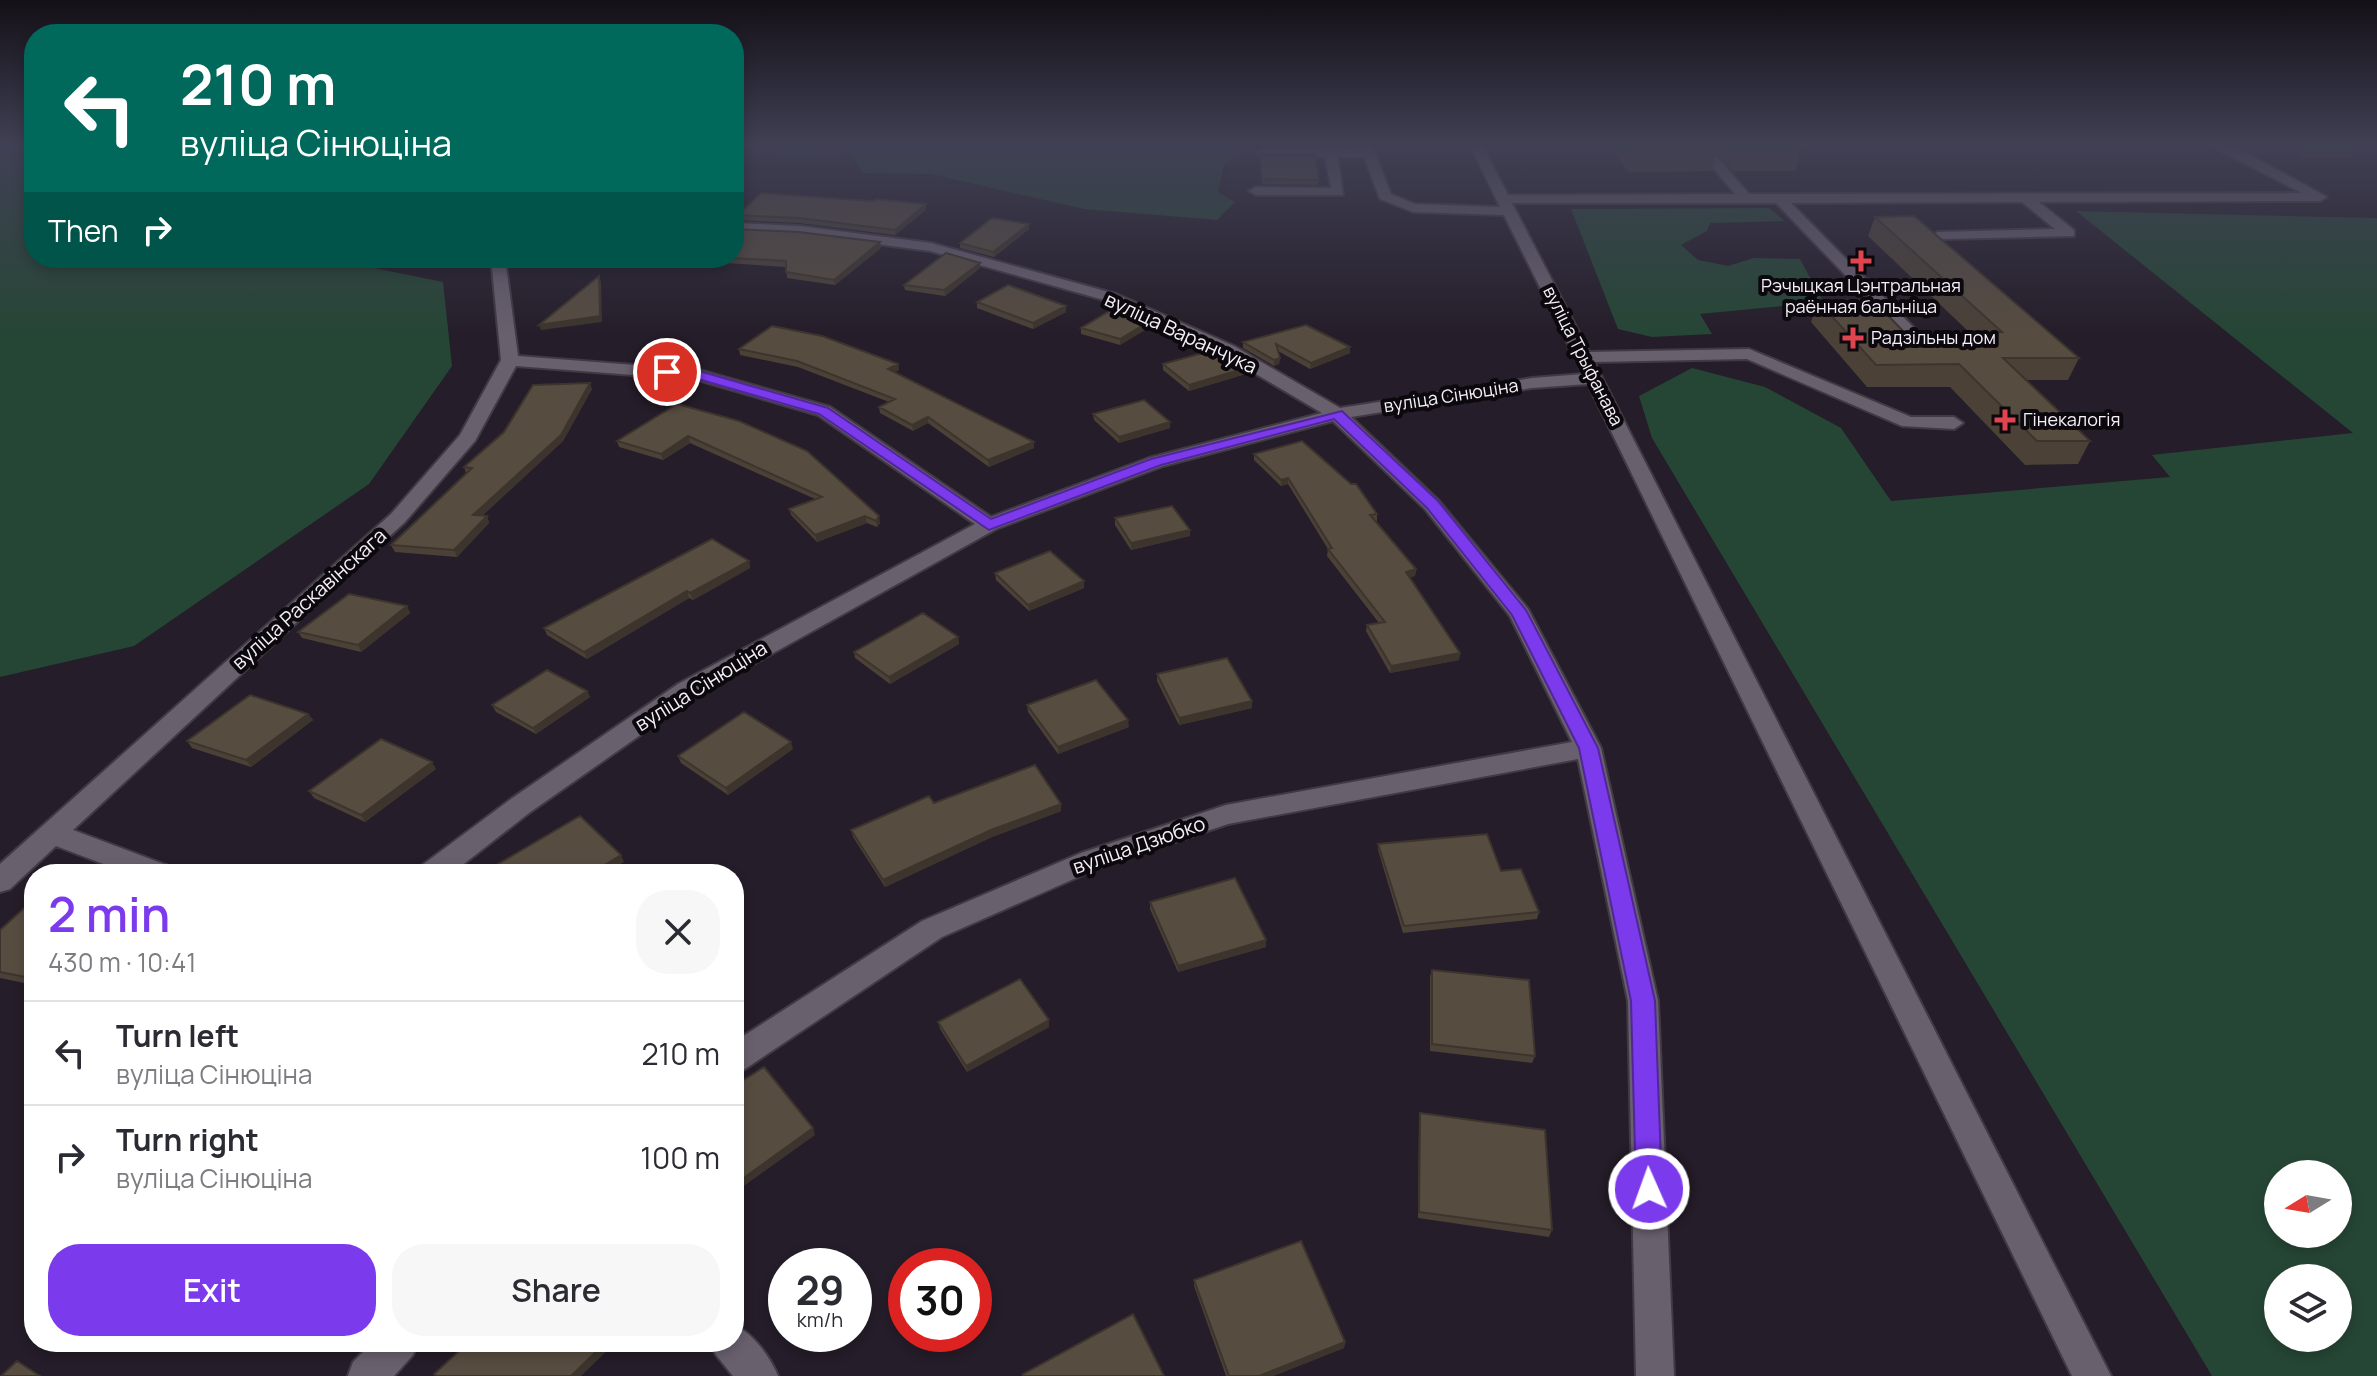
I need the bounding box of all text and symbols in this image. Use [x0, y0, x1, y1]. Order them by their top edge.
text: 210 m [180, 45, 336, 122]
icon: left [48, 56, 152, 160]
text: вуліца Сінюціна [180, 118, 452, 167]
icon: right [135, 208, 179, 252]
text: Then [48, 210, 119, 251]
marker: Рэчыцкая Цэнтральная раённая бальніца [1850, 250, 1872, 272]
place label: Рэчыцкая Цэнтральная раённая бальніца [1761, 273, 1961, 318]
street label: вуліца Трыфанава [1538, 282, 1630, 430]
street label: вуліца Варанчука [1101, 285, 1262, 380]
place label: Радзільны дом [1871, 325, 1996, 349]
marker: Радзільны дом [1842, 327, 1864, 349]
pin [633, 338, 701, 406]
icon: arrive [645, 350, 689, 394]
street label: вуліца Сінюціна [1382, 373, 1520, 417]
place label: Гінекалогія [2023, 407, 2120, 431]
marker: Гінекалогія [1994, 409, 2016, 431]
street label: вуліца Раскавінскага [226, 522, 392, 675]
street label: вуліца Сінюціна [630, 634, 772, 737]
street label: вуліца Дзюбко [1069, 809, 1209, 880]
text: 2 min [48, 881, 170, 946]
button: close [636, 890, 720, 974]
text: 430 m · 10:41 [48, 944, 196, 980]
text: Turn left [116, 1015, 239, 1056]
icon: left [48, 1031, 92, 1075]
text: 210 m [641, 1033, 720, 1074]
text: вуліца Сінюціна [116, 1056, 312, 1092]
text: Turn right [116, 1119, 259, 1160]
icon: right [48, 1135, 92, 1179]
text: 100 m [640, 1137, 720, 1178]
position arrow [1607, 1147, 1691, 1231]
text: вуліца Сінюціна [116, 1160, 312, 1196]
north arrow [2264, 1160, 2352, 1248]
map controls [2264, 1160, 2352, 1352]
button: Exit [48, 1244, 376, 1336]
button: Share [392, 1244, 720, 1336]
speed limit sign: 30 [888, 1248, 992, 1352]
text: 29 [796, 1262, 844, 1317]
button: layers [2264, 1264, 2352, 1352]
text: km/h [797, 1306, 843, 1333]

